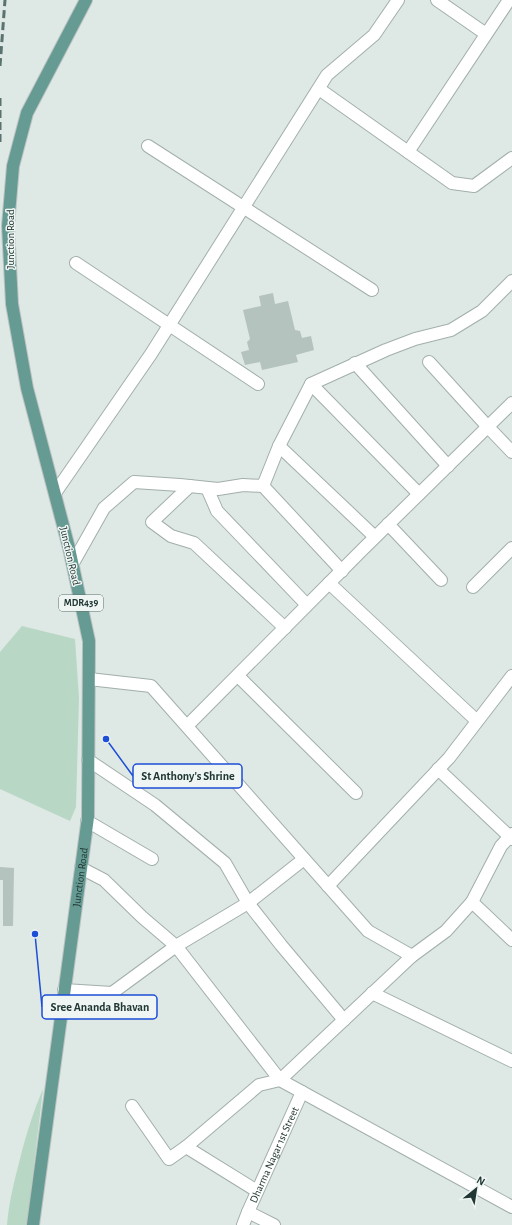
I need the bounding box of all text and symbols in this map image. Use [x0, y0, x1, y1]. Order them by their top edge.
street label: Junction Road [5, 209, 16, 269]
street label: Junction Road [58, 526, 82, 587]
road number: MDR439 [59, 595, 103, 611]
callout: St Anthony's Shrine [133, 764, 242, 788]
text: St Anthony's Shrine [141, 770, 235, 783]
street label: Junction Road [70, 847, 89, 907]
callout: Sree Ananda Bhavan [42, 995, 157, 1019]
text: Sree Ananda Bhavan [51, 1001, 149, 1013]
street label: Dharma Nagar 1st Street [247, 1104, 300, 1204]
north arrow [456, 1169, 496, 1209]
text: N [475, 1174, 487, 1187]

